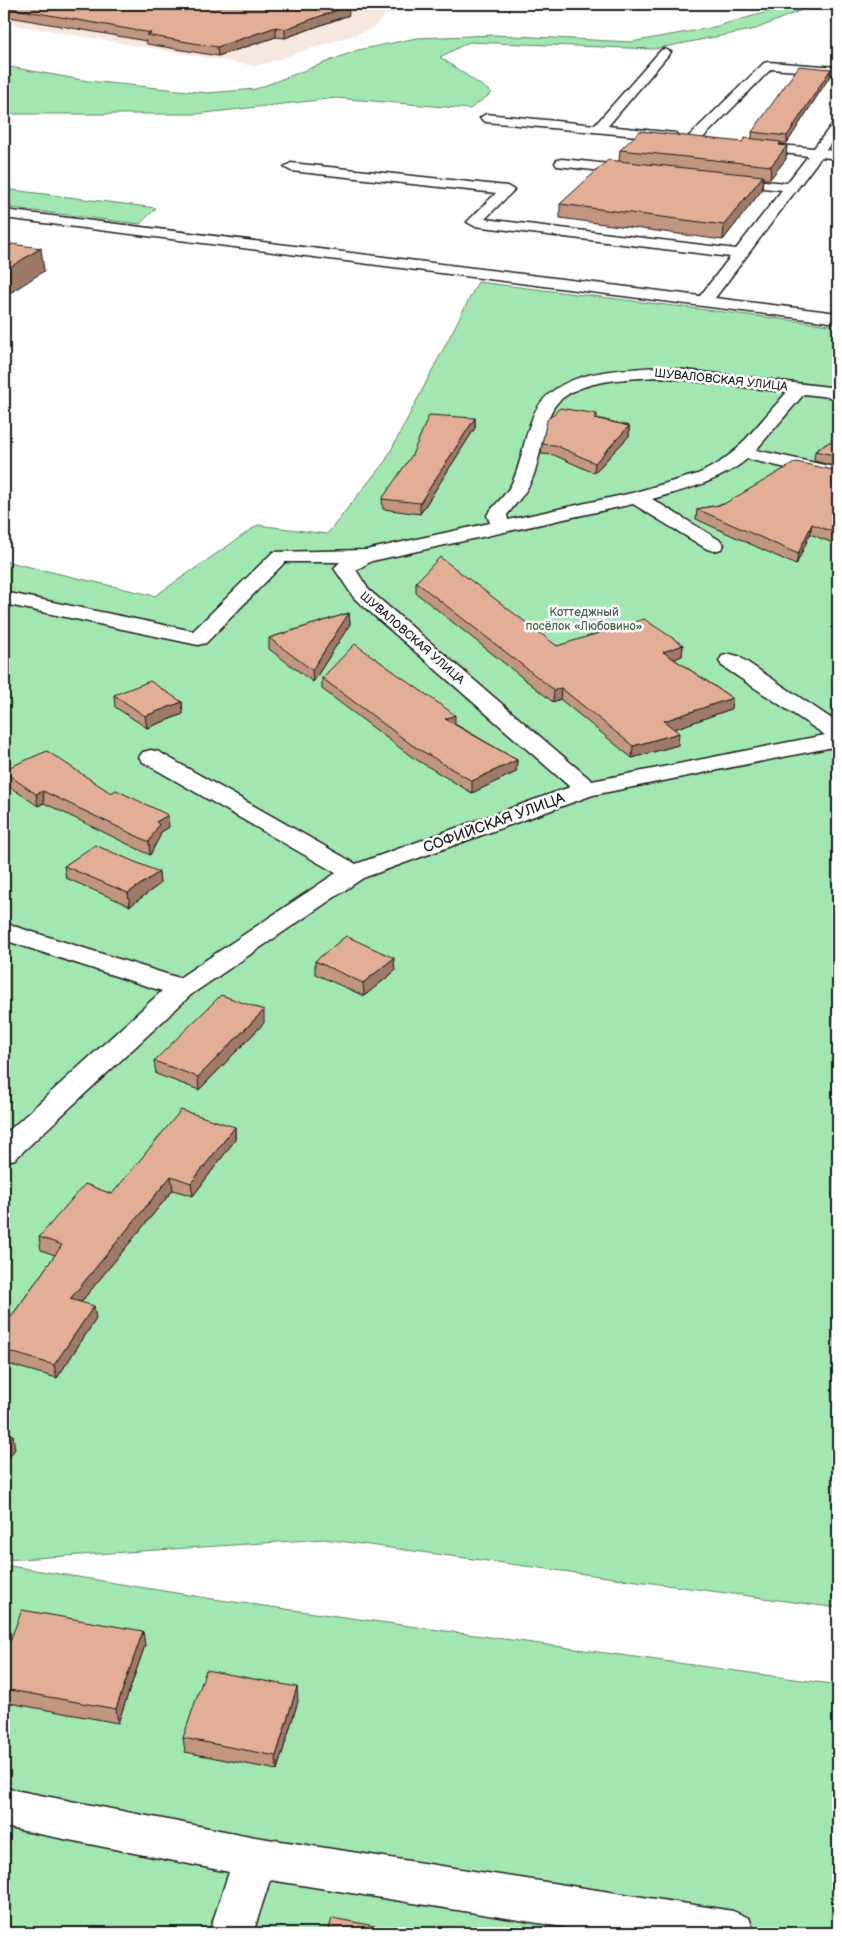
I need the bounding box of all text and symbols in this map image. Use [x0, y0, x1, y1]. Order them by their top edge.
street label: ШУВАЛОВСКАЯ УЛИЦА [654, 366, 789, 395]
street label: ШУВАЛОВСКАЯ УЛИЦА [357, 588, 468, 688]
park label: Коттеджный посёлок «Любовино» [526, 605, 643, 634]
street label: СОФИЙСКАЯ УЛИЦА [421, 788, 568, 857]

